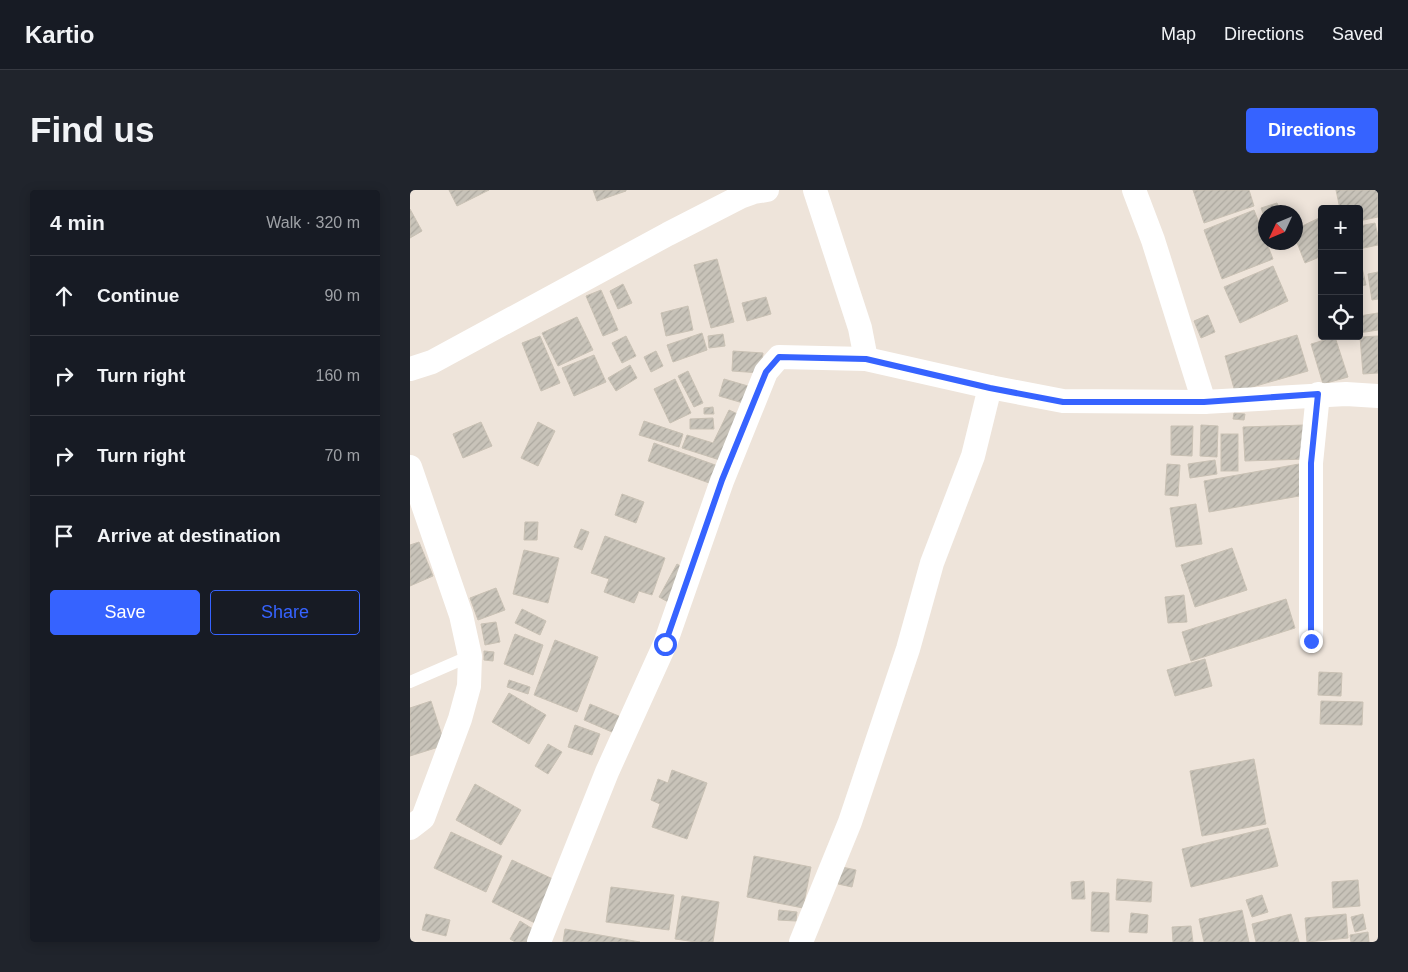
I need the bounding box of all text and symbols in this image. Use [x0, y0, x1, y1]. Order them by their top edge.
text: Kartio [25, 21, 94, 48]
text: Map [1161, 24, 1196, 44]
text: Directions [1224, 24, 1304, 44]
text: Saved [1332, 24, 1383, 44]
button: Directions [1246, 108, 1378, 153]
text: Find us [30, 110, 154, 149]
north arrow [1258, 205, 1303, 250]
map controls [1318, 205, 1363, 340]
button: + [1318, 205, 1363, 250]
text: 4 min [50, 211, 105, 234]
text: Walk · 320 m [266, 214, 360, 231]
button: − [1318, 250, 1363, 295]
icon: ahead [50, 282, 78, 310]
text: Continue [97, 285, 179, 306]
text: 90 m [324, 287, 360, 304]
button: locate [1318, 295, 1363, 340]
icon: right [50, 362, 78, 390]
text: Turn right [97, 365, 185, 386]
text: 160 m [316, 367, 360, 384]
icon: right [50, 442, 78, 470]
text: Turn right [97, 445, 185, 466]
text: 70 m [324, 447, 360, 464]
icon: arrive [50, 522, 78, 550]
text: Arrive at destination [97, 525, 281, 546]
button: Save [50, 590, 200, 635]
button: Share [210, 590, 360, 635]
route end [1300, 630, 1323, 653]
route start [654, 633, 677, 656]

